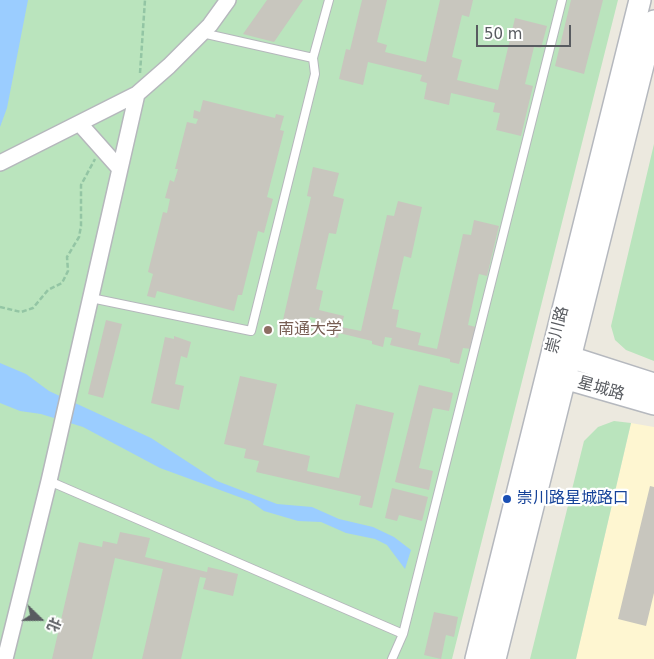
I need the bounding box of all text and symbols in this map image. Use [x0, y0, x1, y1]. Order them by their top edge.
scale bar [479, 15, 574, 47]
text: 50 m [484, 25, 522, 43]
street label: 崇川路 [543, 304, 573, 356]
place label: 南通大学 [278, 320, 342, 340]
marker: 南通大学 [262, 324, 274, 336]
street label: 星城路 [575, 373, 627, 405]
place label: 崇川路星城路口 [517, 489, 629, 509]
marker: 崇川路星城路口 [501, 493, 513, 505]
north arrow [15, 594, 65, 644]
text: 北 [44, 615, 64, 634]

